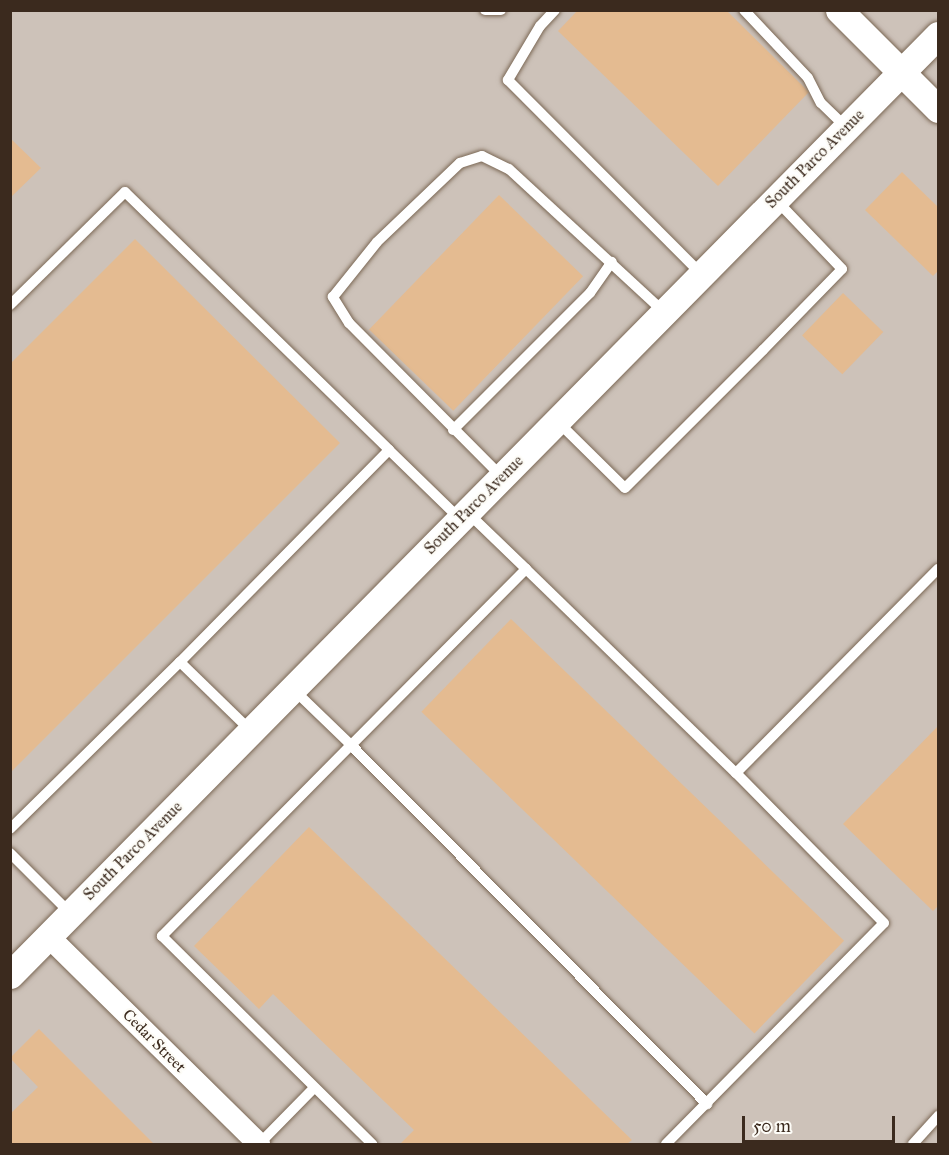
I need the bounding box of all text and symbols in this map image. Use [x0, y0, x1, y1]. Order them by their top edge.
street label: South Parco Avenue [762, 106, 868, 212]
street label: South Parco Avenue [421, 452, 527, 558]
street label: South Parco Avenue [80, 798, 186, 904]
street label: Cedar Street [118, 1005, 190, 1077]
scale bar [745, 1104, 898, 1142]
text: 50 m [753, 1115, 791, 1137]

